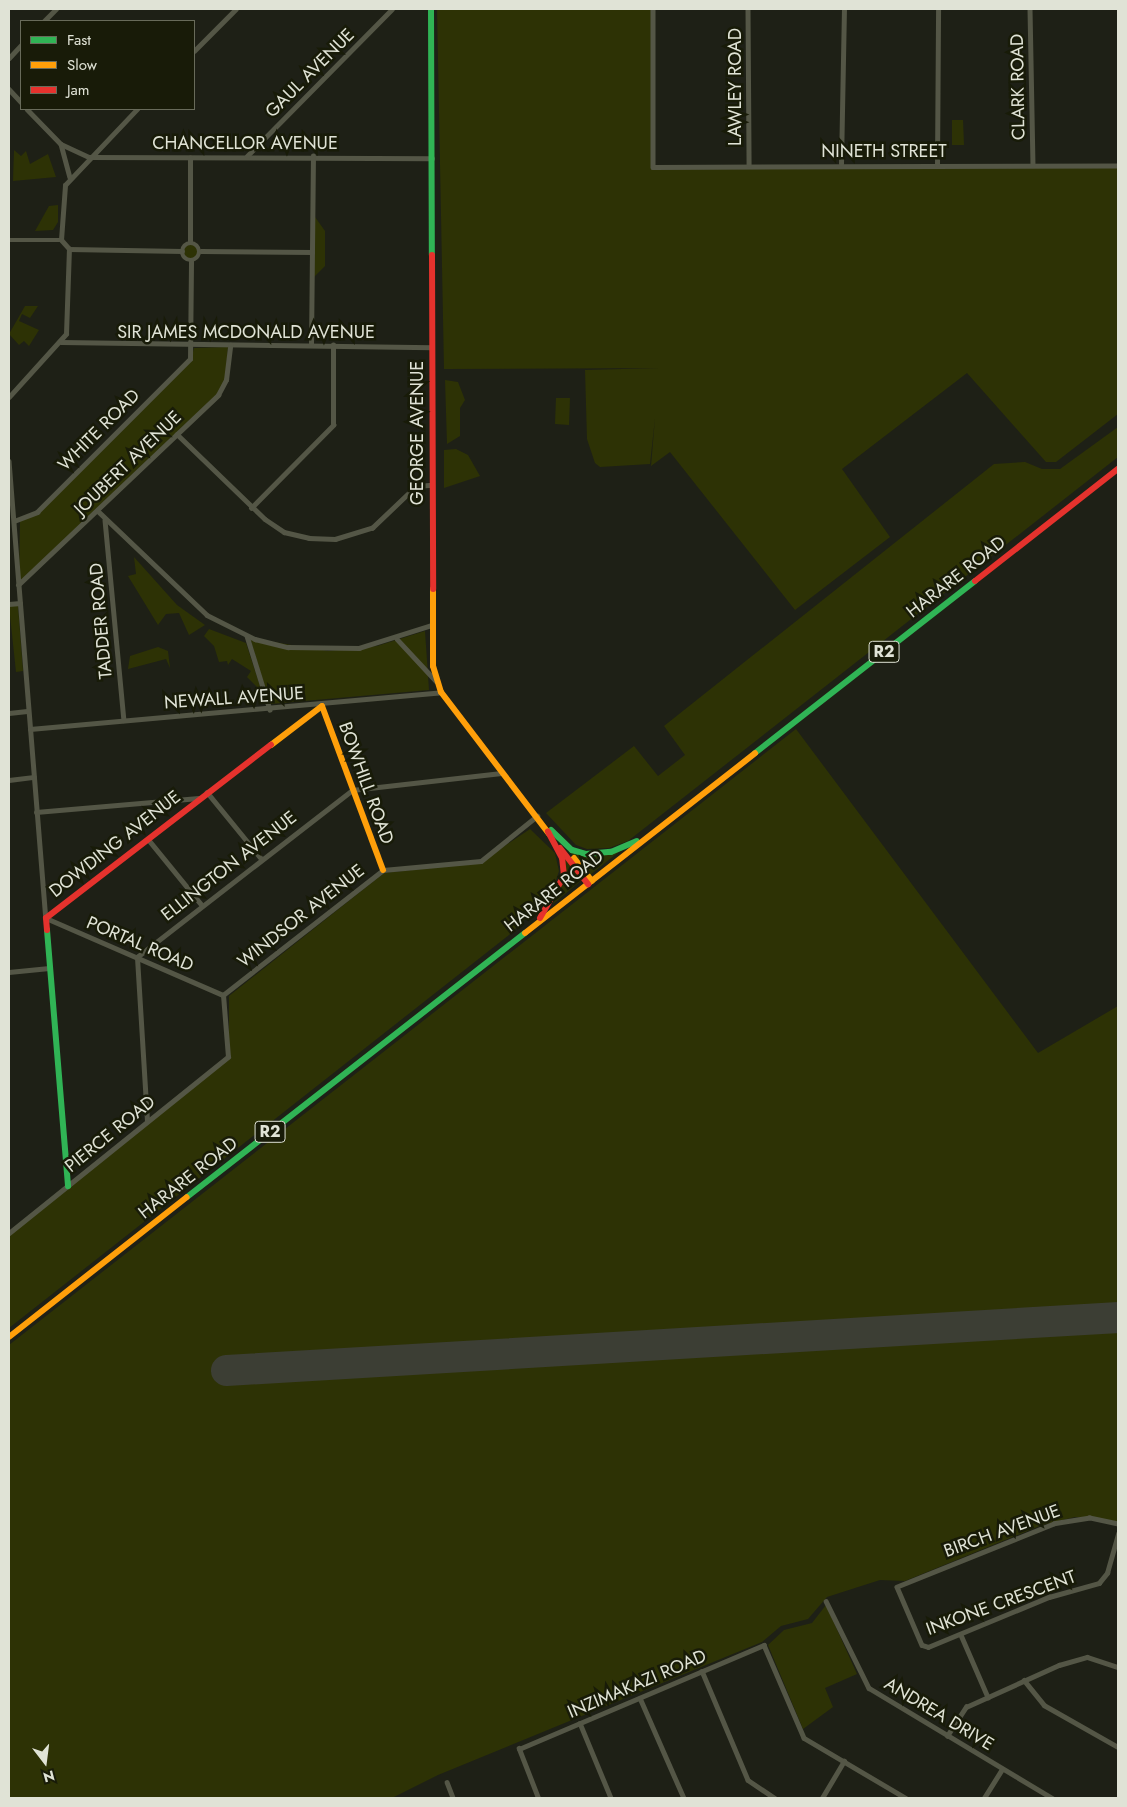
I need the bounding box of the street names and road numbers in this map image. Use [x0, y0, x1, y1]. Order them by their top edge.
street label: GAUL AVENUE [261, 24, 359, 122]
street label: LAWLEY ROAD [724, 28, 746, 146]
street label: CLARK ROAD [1006, 34, 1030, 140]
street label: CHANCELLOR AVENUE [152, 132, 338, 154]
street label: NINETH STREET [821, 140, 947, 162]
street label: SIR JAMES MCDONALD AVENUE [117, 321, 375, 343]
street label: GEORGE AVENUE [406, 361, 428, 505]
street label: WHITE ROAD [54, 385, 144, 475]
street label: JOUBERT AVENUE [70, 406, 186, 520]
street label: HARARE ROAD [902, 532, 1010, 622]
street label: TADDER ROAD [85, 562, 117, 680]
road number: R2 [868, 638, 900, 666]
street label: NEWALL AVENUE [163, 682, 305, 714]
street label: BOWHILL ROAD [334, 719, 398, 847]
street label: DOWDING AVENUE [45, 786, 185, 902]
street label: ELLINGTON AVENUE [157, 806, 301, 926]
street label: HARARE ROAD [500, 846, 608, 936]
street label: WINDSOR AVENUE [233, 860, 369, 972]
street label: PORTAL ROAD [83, 912, 197, 976]
street label: PIERCE ROAD [61, 1091, 159, 1177]
road number: R2 [254, 1118, 286, 1146]
street label: HARARE ROAD [134, 1133, 242, 1223]
street label: BIRCH AVENUE [941, 1500, 1063, 1562]
street label: INKONE CRESCENT [923, 1566, 1079, 1640]
street label: INZIMAKAZI ROAD [564, 1645, 710, 1723]
street label: ANDREA DRIVE [880, 1673, 998, 1755]

